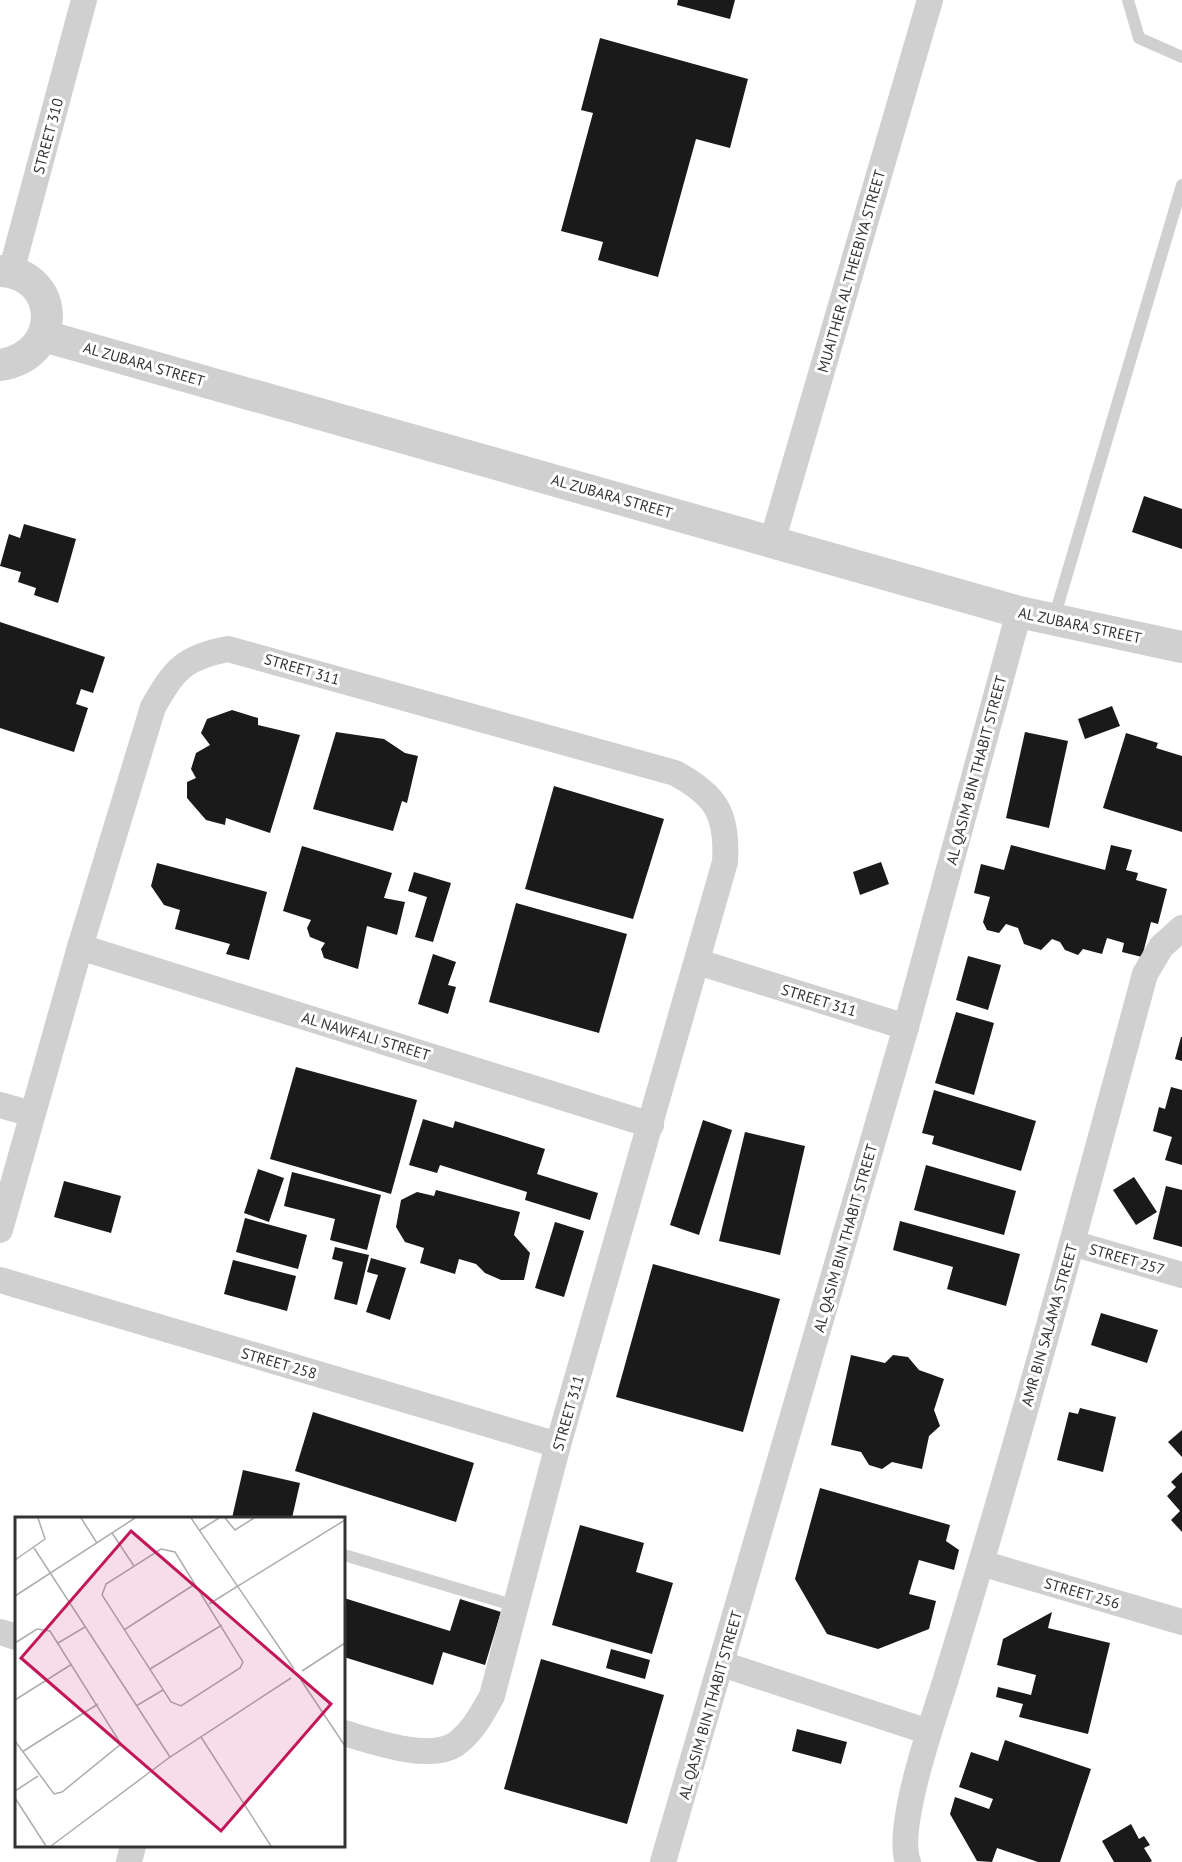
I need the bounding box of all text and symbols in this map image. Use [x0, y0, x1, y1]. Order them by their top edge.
street label: STREET 310 [29, 96, 67, 176]
street label: MUAITHER AL THEEBIYA STREET [813, 167, 889, 374]
street label: AL ZUBARA STREET [81, 338, 208, 391]
street label: AL ZUBARA STREET [549, 470, 676, 523]
street label: AL ZUBARA STREET [1017, 603, 1144, 647]
street label: STREET 311 [262, 649, 342, 689]
street label: AL QASIM BIN THABIT STREET [942, 673, 1011, 867]
street label: STREET 311 [779, 980, 859, 1020]
street label: AL NAWFALI STREET [300, 1007, 433, 1065]
street label: AL QASIM BIN THABIT STREET [809, 1141, 881, 1334]
street label: STREET 257 [1087, 1239, 1167, 1279]
street label: AMR BIN SALAMA STREET [1017, 1241, 1081, 1408]
street label: STREET 258 [239, 1343, 319, 1383]
street label: STREET 311 [548, 1373, 588, 1453]
inset map [15, 1517, 345, 1847]
street label: STREET 256 [1042, 1573, 1122, 1613]
street label: AL QASIM BIN THABIT STREET [674, 1608, 746, 1801]

